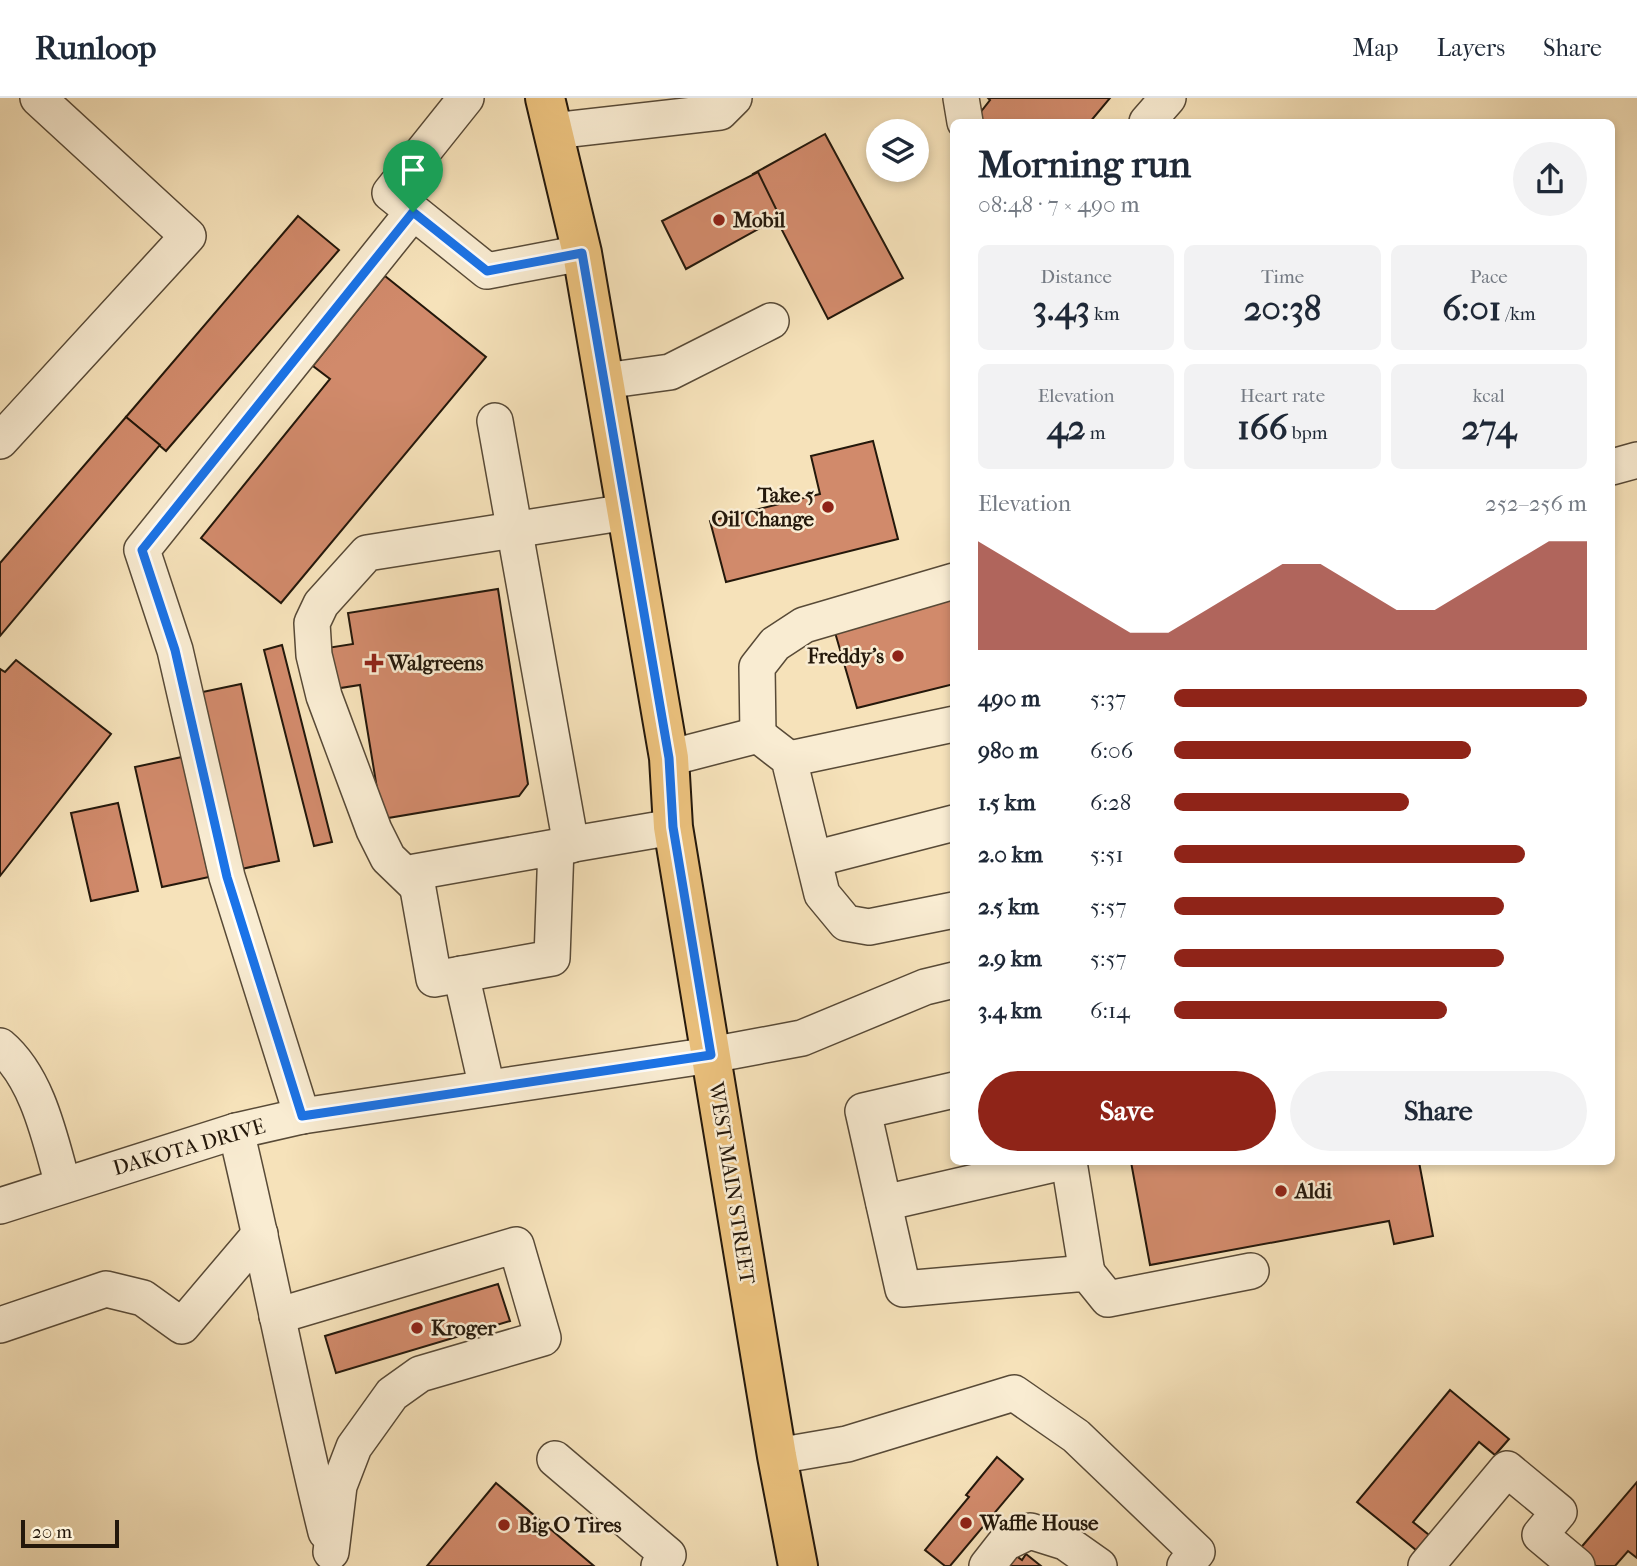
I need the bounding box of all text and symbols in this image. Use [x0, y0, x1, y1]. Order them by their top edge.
text: Runloop [35, 29, 157, 68]
text: Map [1353, 34, 1399, 62]
text: Layers [1437, 34, 1505, 62]
text: Share [1543, 34, 1602, 62]
map controls [866, 119, 929, 182]
button: layers [866, 119, 929, 182]
pin [383, 140, 443, 212]
text: Morning run [978, 142, 1191, 187]
button: share [1513, 142, 1587, 216]
icon: arrive [394, 151, 432, 189]
text: 08:48 · 7 × 490 m [978, 191, 1140, 218]
place label: Mobil [732, 208, 786, 232]
marker: Mobil [711, 212, 727, 228]
text: Distance [1040, 266, 1112, 288]
text: Time [1261, 266, 1304, 288]
text: Pace [1470, 266, 1508, 288]
text: 3.43 [1033, 288, 1090, 329]
text: 20:38 [1244, 288, 1321, 329]
text: 6:01 [1442, 288, 1501, 329]
text: km [1090, 303, 1120, 325]
text: /km [1501, 303, 1535, 325]
text: Elevation [1038, 385, 1115, 407]
text: Heart rate [1240, 385, 1325, 407]
text: kcal [1473, 385, 1505, 407]
text: 42 [1047, 407, 1086, 448]
text: 166 [1237, 407, 1288, 448]
text: 274 [1462, 407, 1516, 448]
text: m [1086, 422, 1105, 444]
text: bpm [1288, 422, 1328, 444]
place label: Take 5 Oil Change [711, 483, 815, 531]
text: Elevation [978, 490, 1071, 517]
text: 252–256 m [1485, 490, 1587, 517]
marker: Take 5 Oil Change [820, 499, 836, 515]
place label: Freddy's [806, 644, 884, 668]
marker: Freddy's [890, 648, 906, 664]
place label: Walgreens [387, 651, 484, 675]
marker: Walgreens [366, 655, 382, 671]
text: 490 m [978, 685, 1040, 712]
text: 5:37 [1090, 685, 1126, 712]
text: 980 m [978, 737, 1038, 764]
text: 6:06 [1090, 737, 1133, 764]
text: 1.5 km [978, 789, 1036, 816]
text: 6:28 [1090, 789, 1131, 816]
text: 2.0 km [978, 841, 1043, 868]
text: 5:51 [1090, 841, 1124, 868]
text: 2.5 km [978, 893, 1039, 920]
text: 5:57 [1090, 893, 1127, 920]
text: 2.9 km [978, 945, 1042, 972]
text: 5:57 [1090, 945, 1127, 972]
text: 3.4 km [978, 997, 1042, 1024]
text: 6:14 [1090, 997, 1130, 1024]
button: Save [978, 1071, 1276, 1151]
button: Share [1290, 1071, 1587, 1151]
street label: WEST MAIN STREET [704, 1079, 760, 1287]
street label: DAKOTA DRIVE [110, 1114, 268, 1180]
place label: Aldi [1293, 1179, 1333, 1203]
marker: Aldi [1273, 1183, 1289, 1199]
place label: Kroger [431, 1316, 497, 1340]
marker: Kroger [409, 1320, 425, 1336]
place label: Waffle House [979, 1511, 1099, 1535]
place label: Big O Tires [518, 1513, 622, 1537]
marker: Waffle House [958, 1515, 974, 1531]
scale bar [21, 1517, 119, 1549]
marker: Big O Tires [496, 1517, 512, 1533]
text: 20 m [32, 1521, 72, 1543]

